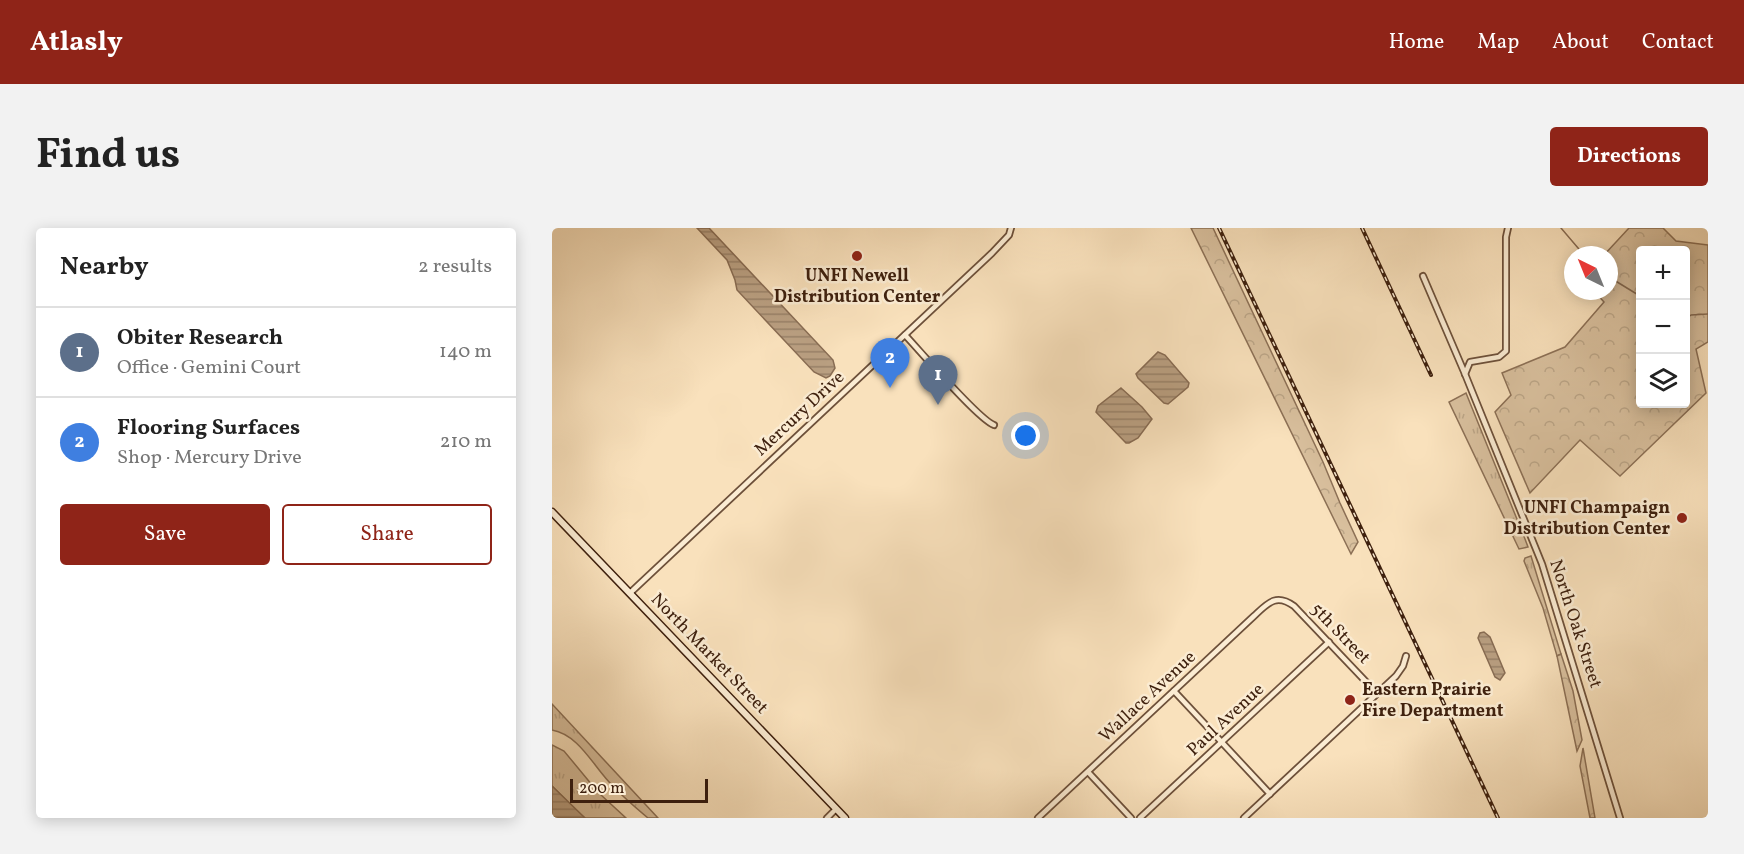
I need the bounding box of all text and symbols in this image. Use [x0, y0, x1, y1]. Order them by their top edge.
text: Atlasly [30, 23, 123, 62]
text: Home [1389, 28, 1444, 57]
text: Map [1477, 28, 1519, 57]
text: About [1552, 28, 1609, 57]
text: Contact [1642, 28, 1714, 57]
text: Find us [36, 127, 180, 186]
button: Directions [1550, 127, 1708, 186]
north arrow [1564, 246, 1618, 300]
map controls [1636, 246, 1690, 408]
button: + [1636, 246, 1690, 300]
text: Nearby [60, 249, 149, 285]
marker: UNFI Newell Distribution Center [850, 249, 864, 263]
text: 2 results [418, 253, 492, 281]
place label: UNFI Newell Distribution Center [774, 264, 941, 310]
button: − [1636, 300, 1690, 354]
text: Obiter Research [117, 323, 283, 354]
text: 1 [75, 338, 84, 366]
text: 140 m [439, 338, 492, 366]
pin: 2 [870, 338, 910, 388]
text: Office · Gemini Court [117, 354, 301, 382]
button: layers [1636, 354, 1690, 408]
pin: 1 [918, 356, 958, 405]
street label: Mercury Drive [749, 366, 851, 462]
text: Flooring Surfaces [117, 413, 300, 444]
your location [1011, 421, 1040, 450]
text: 2 [74, 428, 85, 456]
text: 210 m [440, 428, 492, 456]
text: Shop · Mercury Drive [117, 444, 302, 472]
place label: UNFI Champaign Distribution Center [1503, 496, 1670, 542]
button: Save [60, 504, 270, 565]
button: Share [282, 504, 492, 565]
marker: UNFI Champaign Distribution Center [1675, 511, 1689, 525]
street label: North Oak Street [1542, 556, 1608, 692]
street label: North Market Street [645, 588, 773, 720]
street label: 5th Street [1304, 598, 1376, 670]
street label: Wallace Avenue [1094, 645, 1202, 749]
street label: Paul Avenue [1182, 678, 1270, 762]
place label: Eastern Prairie Fire Department [1362, 678, 1504, 724]
marker: Eastern Prairie Fire Department [1343, 693, 1357, 707]
scale bar [570, 776, 708, 804]
text: 200 m [579, 778, 624, 800]

